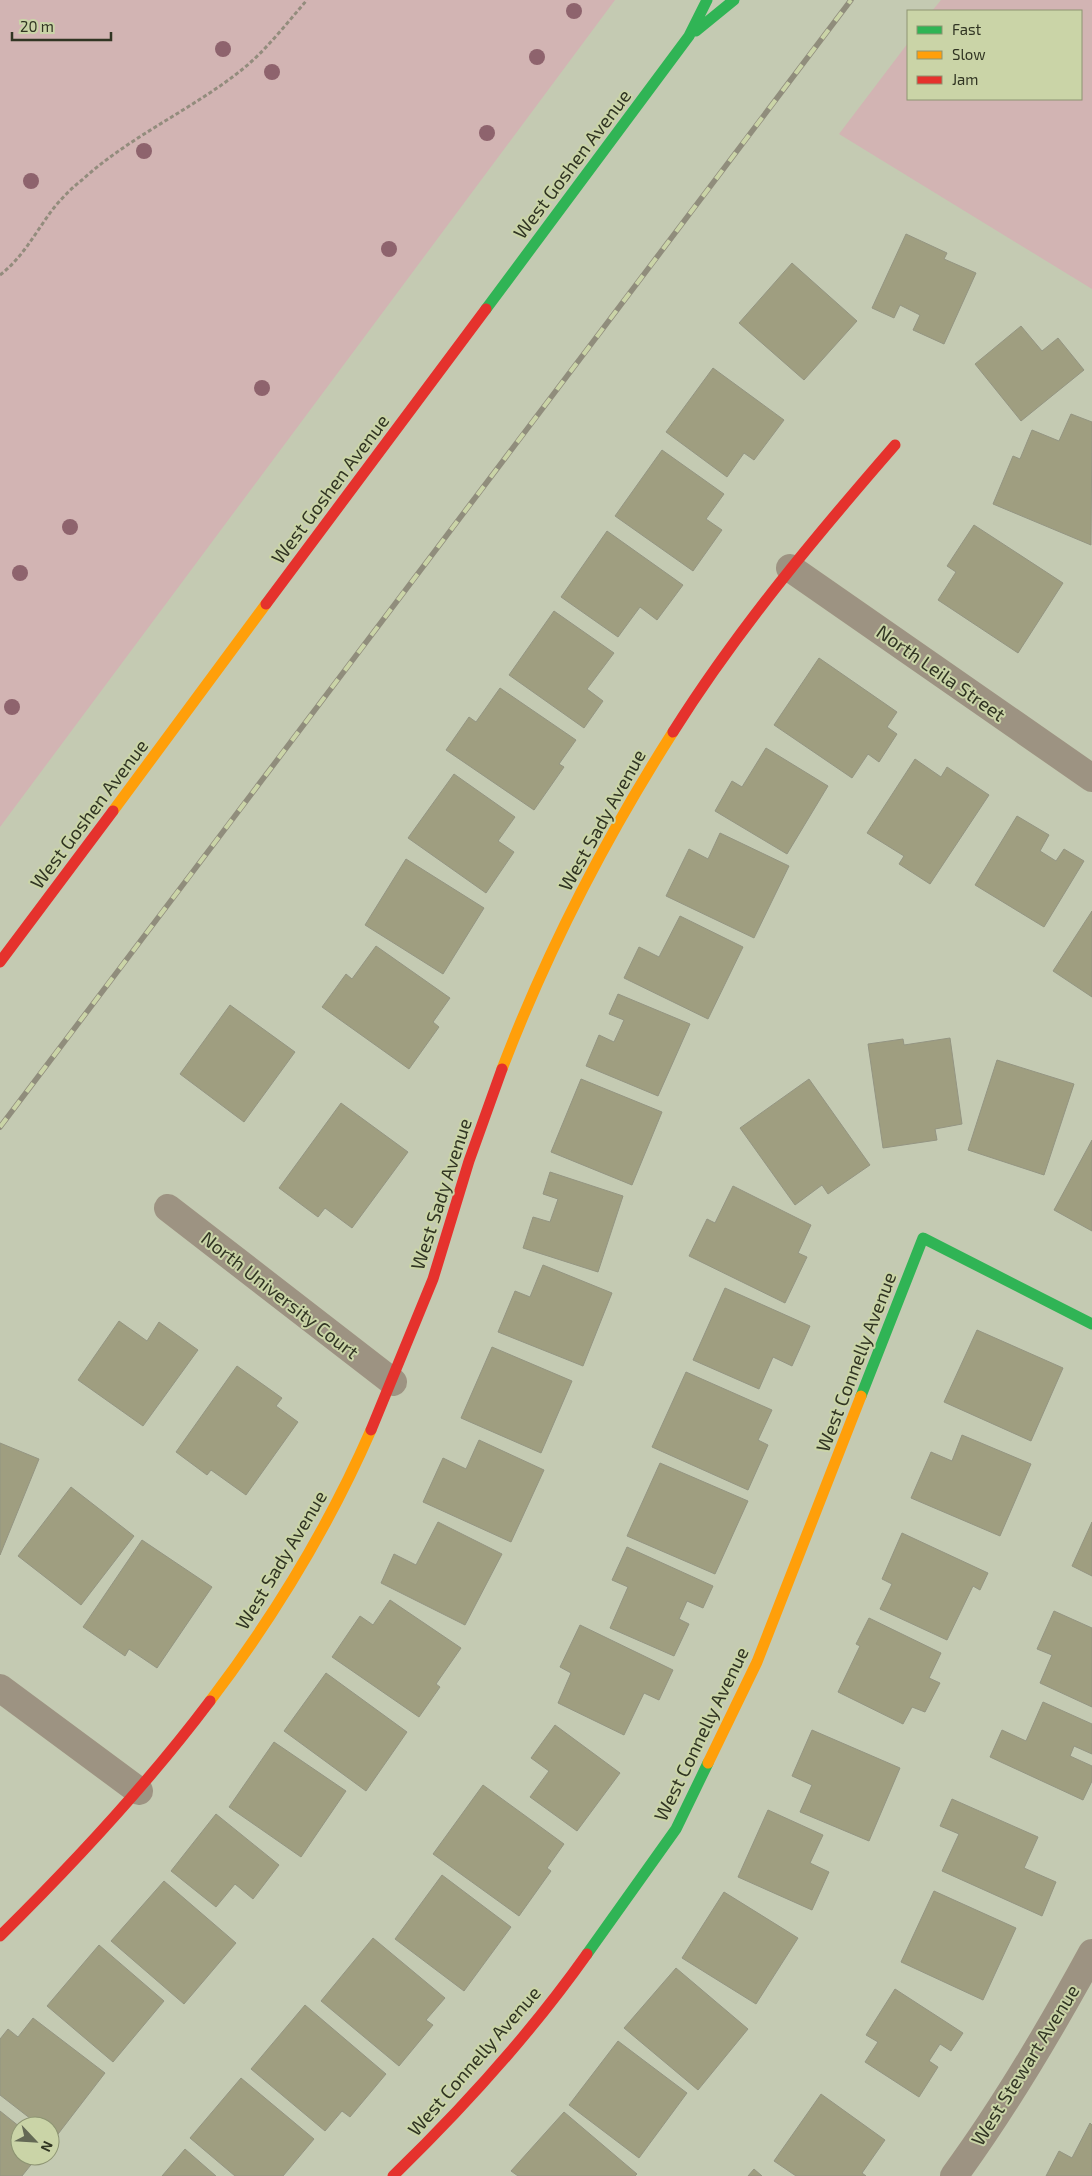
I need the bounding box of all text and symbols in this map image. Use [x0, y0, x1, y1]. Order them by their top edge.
scale bar [12, 10, 111, 42]
legend [907, 10, 1082, 100]
text: 20 m [20, 17, 54, 35]
text: Fast [952, 20, 982, 38]
text: Slow [952, 45, 986, 63]
text: Jam [952, 70, 978, 88]
street label: West Goshen Avenue [508, 84, 635, 243]
street label: West Goshen Avenue [266, 409, 393, 568]
street label: North Leila Street [872, 620, 1010, 726]
street label: West Goshen Avenue [25, 734, 152, 893]
street label: West Sady Avenue [553, 745, 650, 894]
street label: West Sady Avenue [405, 1115, 476, 1273]
street label: North University Court [197, 1226, 364, 1363]
street label: West Connelly Avenue [811, 1269, 900, 1455]
street label: West Sady Avenue [230, 1486, 331, 1633]
street label: West Connelly Avenue [648, 1643, 753, 1825]
street label: West Stewart Avenue [966, 1980, 1083, 2149]
street label: West Connelly Avenue [402, 1981, 545, 2140]
north arrow [10, 2116, 60, 2166]
text: N [37, 2139, 57, 2155]

